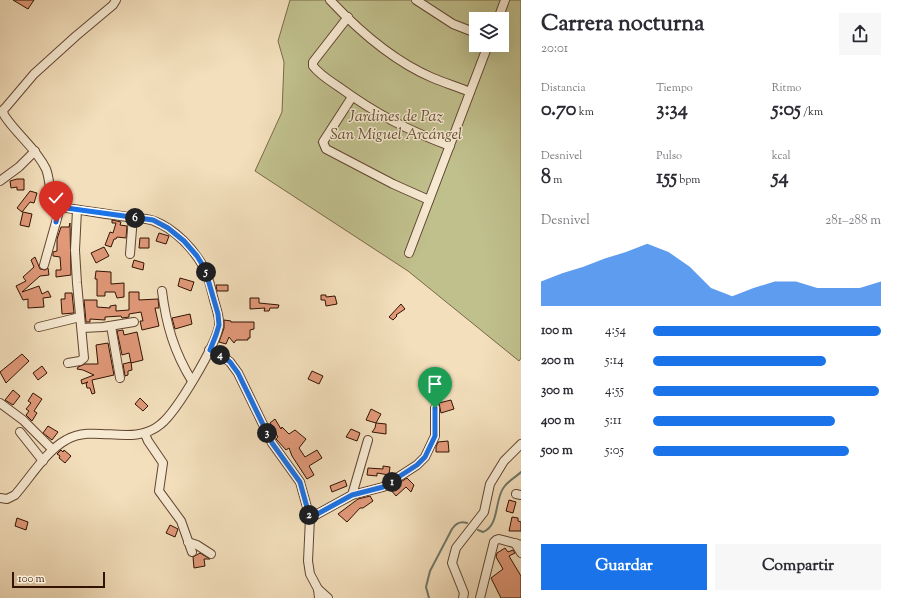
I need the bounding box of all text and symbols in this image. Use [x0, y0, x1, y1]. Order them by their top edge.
text: Carrera nocturna [541, 9, 704, 41]
map controls [469, 12, 509, 52]
button: layers [469, 12, 509, 52]
button: share [839, 13, 881, 55]
text: 20:01 [541, 40, 568, 58]
text: Distancia [541, 80, 586, 96]
text: Tiempo [656, 80, 693, 96]
text: Ritmo [772, 80, 801, 96]
text: 0.70 [541, 96, 576, 125]
text: 3:34 [656, 96, 688, 125]
text: 5:05 [772, 96, 801, 125]
text: km [576, 104, 594, 120]
text: /km [801, 104, 823, 120]
park label: Jardines de Paz San Miguel Arcángel [330, 106, 462, 147]
text: Desnivel [541, 148, 582, 164]
text: Pulso [656, 148, 682, 164]
text: kcal [772, 148, 791, 164]
text: 8 [541, 164, 551, 193]
text: 155 [656, 164, 677, 193]
text: 54 [772, 164, 789, 193]
text: m [551, 172, 562, 188]
text: bpm [677, 172, 700, 188]
pin [39, 181, 73, 222]
icon: check [45, 187, 67, 209]
pin: 6 [125, 208, 145, 228]
text: 6 [132, 210, 138, 226]
text: Desnivel [541, 212, 590, 230]
text: 281–288 m [825, 212, 881, 230]
pin: 5 [196, 262, 216, 282]
text: 5 [204, 264, 208, 280]
text: 100 m [541, 322, 573, 340]
text: 4:54 [605, 322, 626, 340]
pin: 4 [210, 345, 230, 365]
text: 4 [217, 347, 223, 363]
text: 200 m [541, 352, 574, 370]
text: 5:14 [605, 352, 624, 370]
pin [418, 367, 452, 408]
icon: arrive [424, 373, 446, 395]
text: 300 m [541, 382, 573, 400]
text: 4:55 [605, 382, 624, 400]
text: 400 m [541, 412, 575, 430]
text: 5:11 [605, 412, 622, 430]
pin: 3 [257, 423, 277, 443]
text: 3 [265, 425, 269, 441]
text: 500 m [541, 442, 573, 460]
text: 5:05 [605, 442, 624, 460]
pin: 1 [382, 472, 402, 492]
text: 1 [390, 474, 394, 490]
pin: 2 [299, 505, 319, 525]
text: 2 [306, 507, 312, 523]
button: Guardar [541, 544, 707, 590]
button: Compartir [715, 544, 881, 590]
scale bar [12, 570, 105, 589]
text: 100 m [18, 571, 45, 587]

